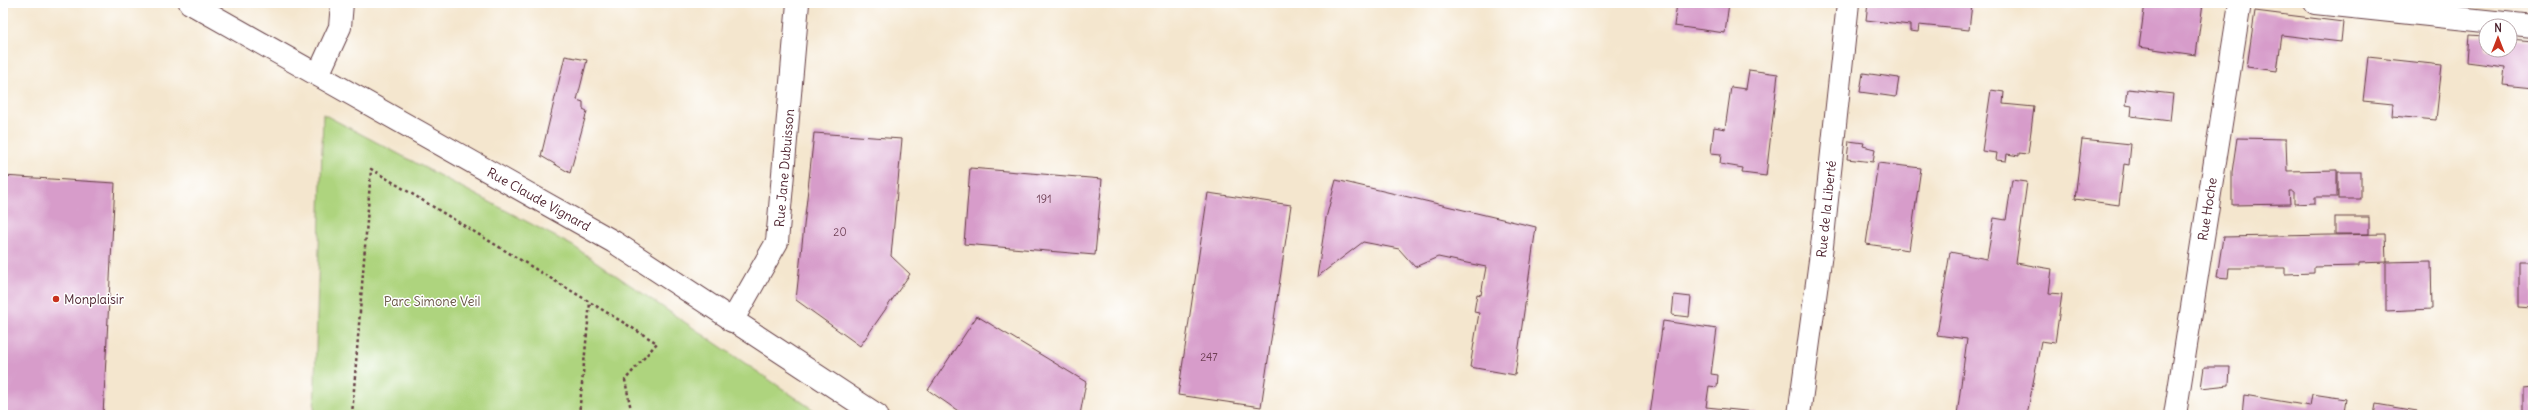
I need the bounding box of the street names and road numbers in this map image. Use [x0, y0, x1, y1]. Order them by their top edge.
street label: Rue Jane Dubuisson [771, 108, 798, 228]
street label: Rue de la Liberté [1813, 160, 1840, 259]
street label: Rue Claude Vignard [484, 164, 594, 235]
street label: Rue Hoche [2194, 176, 2221, 242]

